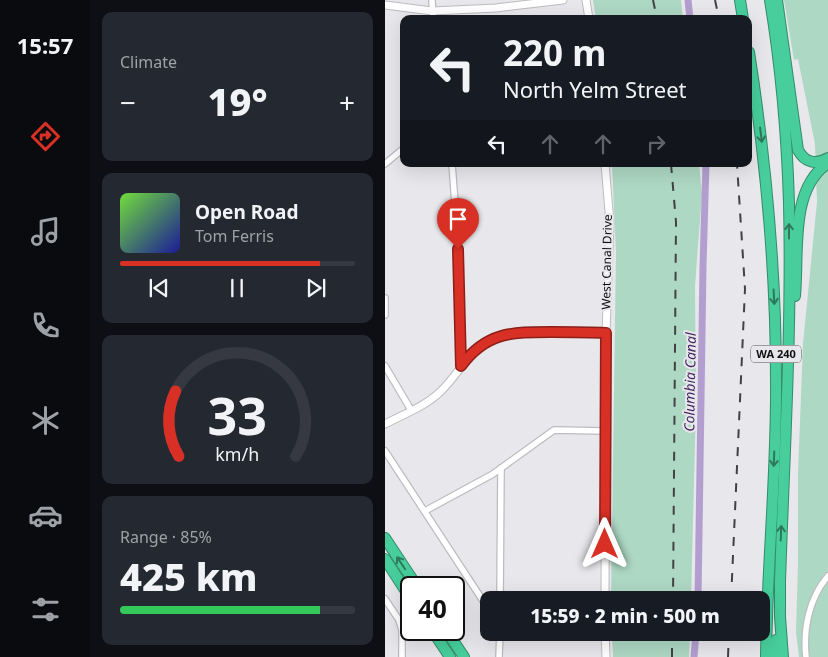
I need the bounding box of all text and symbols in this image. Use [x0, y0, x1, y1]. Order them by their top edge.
text: 220 m [503, 29, 606, 76]
text: 15:57 [17, 30, 73, 60]
icon: left [420, 35, 485, 100]
text: Climate [120, 51, 177, 73]
text: North Yelm Street [503, 74, 687, 104]
text: 19° [207, 75, 268, 127]
text: − [120, 83, 136, 121]
text: + [339, 83, 355, 121]
icon: directions [28, 119, 63, 154]
one-way arrow [756, 127, 766, 143]
icon: left [483, 130, 511, 158]
icon: ahead [536, 130, 564, 158]
icon: ahead [589, 130, 617, 158]
icon: right [642, 130, 670, 158]
pin [437, 198, 479, 249]
text: Open Road [195, 199, 298, 225]
icon: arrive [444, 205, 472, 233]
icon: music [28, 214, 63, 249]
street label: West Canal Drive [597, 214, 616, 310]
one-way arrow [784, 223, 794, 240]
text: Tom Ferris [195, 225, 274, 247]
icon: previous [145, 274, 173, 302]
icon: pause [223, 274, 251, 302]
icon: next [302, 274, 330, 302]
one-way arrow [770, 289, 779, 305]
icon: phone [28, 308, 63, 343]
water label: Columbia Canal [679, 332, 700, 432]
road number: WA 240 [751, 346, 801, 362]
text: 33 [208, 379, 267, 450]
icon: climate [28, 403, 63, 438]
text: km/h [216, 442, 259, 466]
one-way arrow [769, 451, 779, 467]
icon: car [28, 498, 63, 533]
position arrow [578, 517, 630, 569]
text: Range · 85% [120, 526, 212, 548]
one-way arrow [777, 526, 786, 542]
text: 425 km [120, 550, 258, 602]
one-way arrow [396, 556, 406, 570]
speed limit sign: 40 [400, 576, 465, 641]
icon: filters [28, 592, 63, 627]
text: 15:59 · 2 min · 500 m [530, 603, 720, 629]

